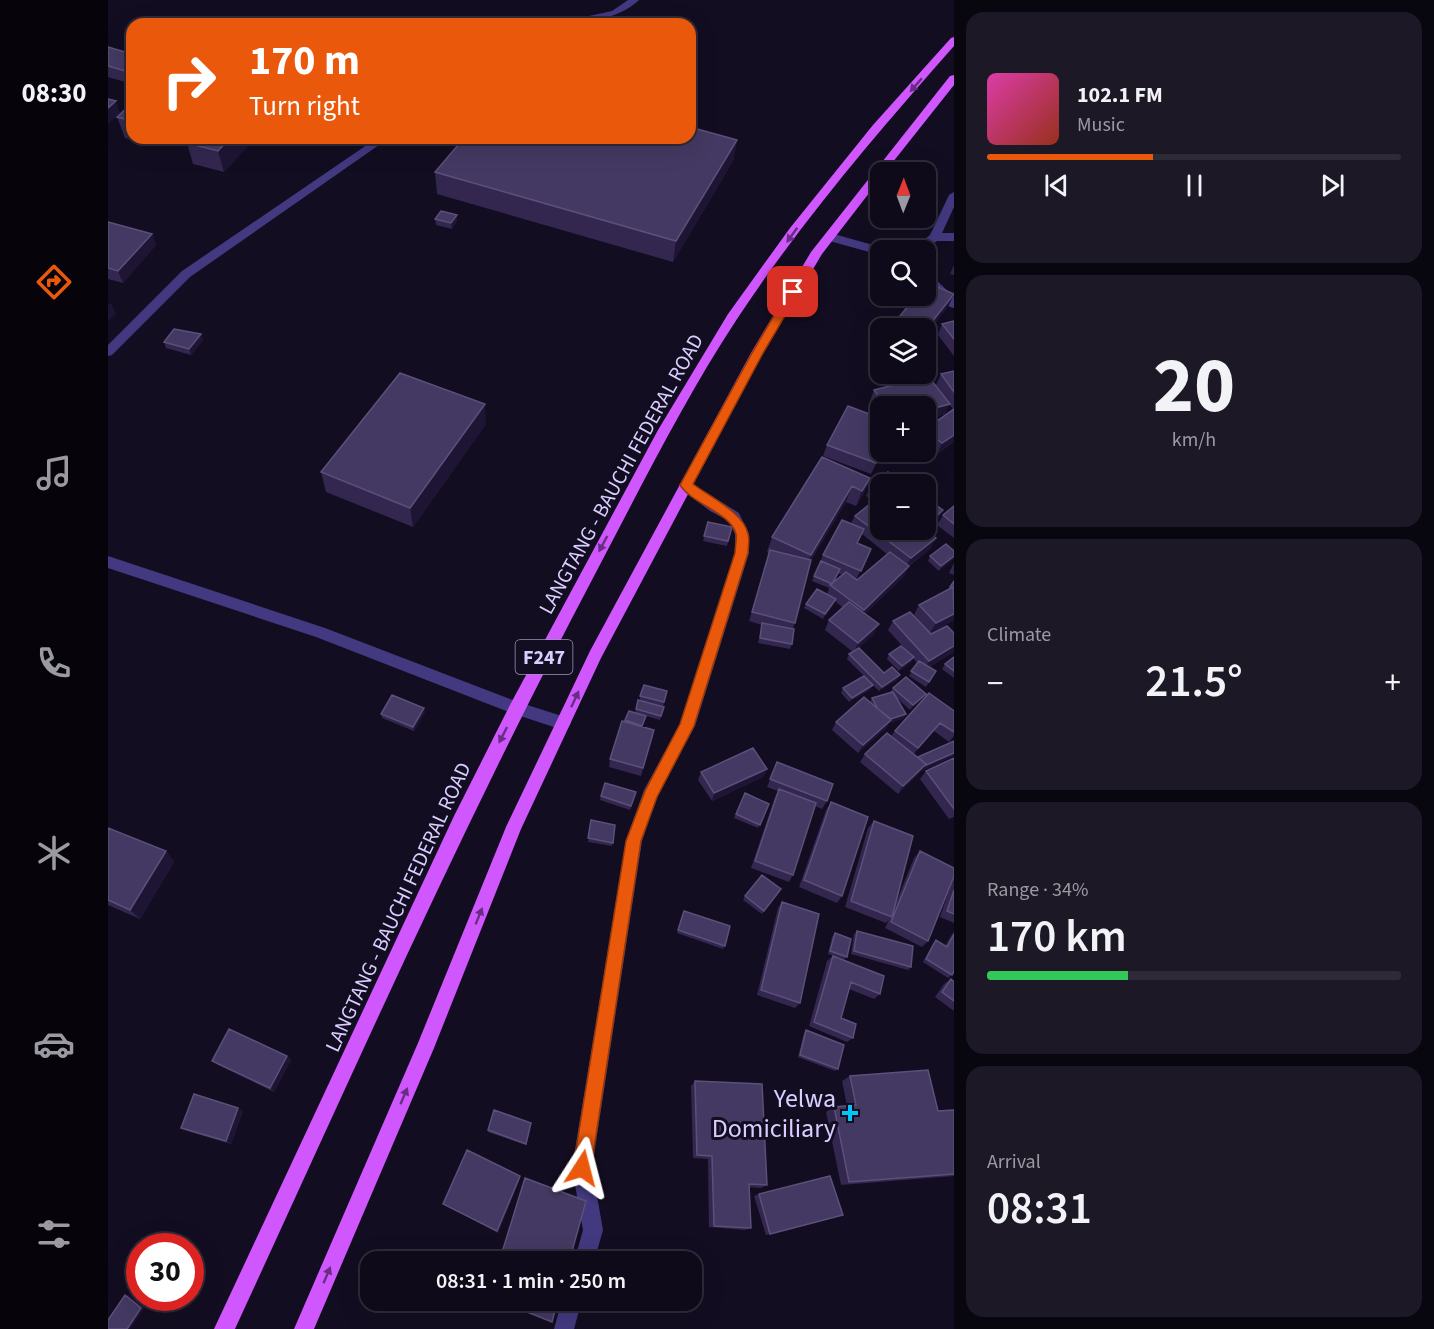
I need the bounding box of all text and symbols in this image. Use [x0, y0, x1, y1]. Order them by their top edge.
text: 170 m [249, 31, 360, 91]
icon: right [150, 42, 228, 120]
text: 08:30 [21, 74, 87, 113]
one-way arrow [910, 77, 923, 92]
text: 102.1 FM [1077, 79, 1163, 111]
text: Turn right [249, 87, 360, 126]
text: Music [1077, 111, 1125, 139]
north arrow [870, 162, 936, 228]
map controls [870, 162, 936, 540]
icon: previous [1040, 169, 1073, 202]
icon: pause [1178, 169, 1211, 202]
icon: next [1316, 169, 1349, 202]
one-way arrow [786, 227, 798, 242]
button: search [870, 240, 936, 306]
icon: directions [33, 261, 75, 303]
pin [767, 266, 818, 317]
icon: arrive [776, 275, 809, 308]
button: layers [870, 318, 936, 384]
street label: LANGTANG - BAUCHI FEDERAL ROAD [531, 328, 711, 620]
text: 20 [1153, 331, 1235, 442]
button: + [870, 396, 936, 462]
text: km/h [1172, 426, 1216, 454]
icon: music [33, 452, 75, 494]
button: − [870, 474, 936, 540]
one-way arrow [599, 536, 608, 553]
text: Climate [987, 621, 1051, 649]
road number: F247 [516, 640, 572, 674]
icon: phone [33, 642, 75, 684]
text: 21.5° [1145, 650, 1243, 714]
text: − [987, 660, 1003, 707]
text: + [1385, 660, 1401, 707]
one-way arrow [570, 691, 579, 708]
one-way arrow [498, 727, 507, 744]
street label: LANGTANG - BAUCHI FEDERAL ROAD [318, 757, 478, 1057]
icon: climate [33, 832, 75, 874]
text: Range · 34% [987, 876, 1088, 904]
text: 170 km [987, 905, 1127, 969]
one-way arrow [475, 907, 484, 925]
icon: car [33, 1023, 75, 1065]
place label: Yelwa Domiciliary [712, 1080, 836, 1147]
one-way arrow [400, 1088, 409, 1105]
marker: Yelwa Domiciliary [841, 1104, 859, 1122]
position arrow [550, 1136, 614, 1200]
text: Arrival [987, 1148, 1041, 1176]
text: 08:31 [987, 1177, 1092, 1241]
icon: filters [33, 1213, 75, 1255]
speed limit sign: 30 [126, 1233, 204, 1311]
text: 08:31 · 1 min · 250 m [436, 1265, 626, 1297]
one-way arrow [323, 1266, 332, 1284]

